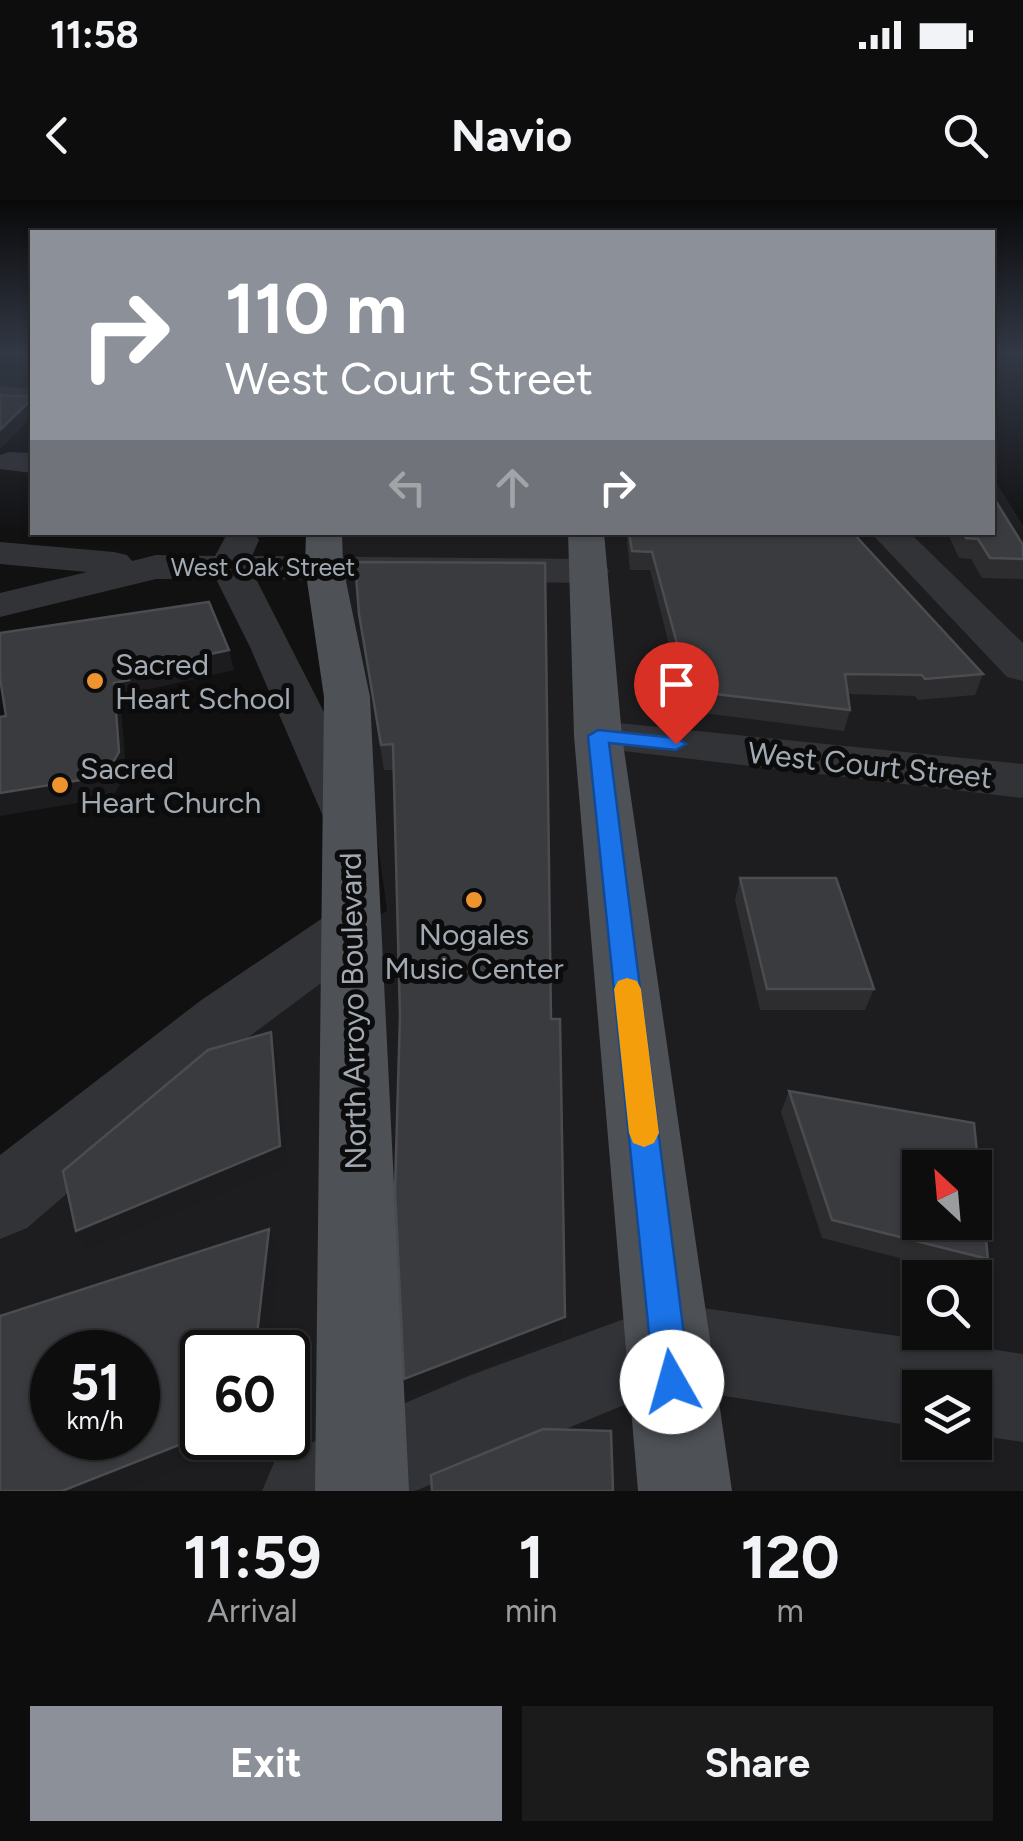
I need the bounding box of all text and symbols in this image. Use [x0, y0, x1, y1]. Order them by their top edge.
text: 11:58 [50, 12, 139, 58]
icon: back [30, 108, 85, 163]
text: Navio [451, 108, 572, 162]
icon: search [938, 108, 993, 163]
text: 110 m [225, 266, 407, 351]
icon: right [60, 270, 190, 400]
text: West Court Street [225, 351, 593, 405]
icon: left [380, 460, 435, 515]
icon: ahead [485, 460, 540, 515]
icon: right [590, 460, 645, 515]
street label: West Oak Street [171, 552, 355, 582]
pin [634, 642, 719, 745]
place label: Sacred Heart School [115, 646, 291, 717]
icon: arrive [649, 657, 704, 712]
marker: Sacred Heart School [84, 670, 106, 692]
street label: West Court Street [746, 734, 994, 796]
place label: Sacred Heart Church [80, 750, 261, 821]
marker: Sacred Heart Church [49, 774, 71, 796]
street label: North Arroyo Boulevard [332, 852, 374, 1170]
marker: Nogales Music Center [463, 889, 485, 911]
place label: Nogales Music Center [384, 916, 564, 987]
north arrow [902, 1150, 992, 1240]
map controls [902, 1150, 992, 1460]
button: search [902, 1260, 992, 1350]
speed limit sign: 60 [180, 1330, 310, 1460]
position arrow [620, 1330, 724, 1434]
text: 51 [70, 1352, 120, 1413]
button: layers [902, 1370, 992, 1460]
text: km/h [66, 1405, 124, 1435]
text: 11:59 [183, 1521, 322, 1593]
text: 1 [519, 1521, 544, 1593]
text: 120 [741, 1521, 840, 1593]
text: Arrival [207, 1592, 298, 1630]
text: min [505, 1592, 557, 1630]
text: m [777, 1592, 804, 1630]
button: Exit [30, 1706, 502, 1821]
button: Share [522, 1706, 993, 1821]

